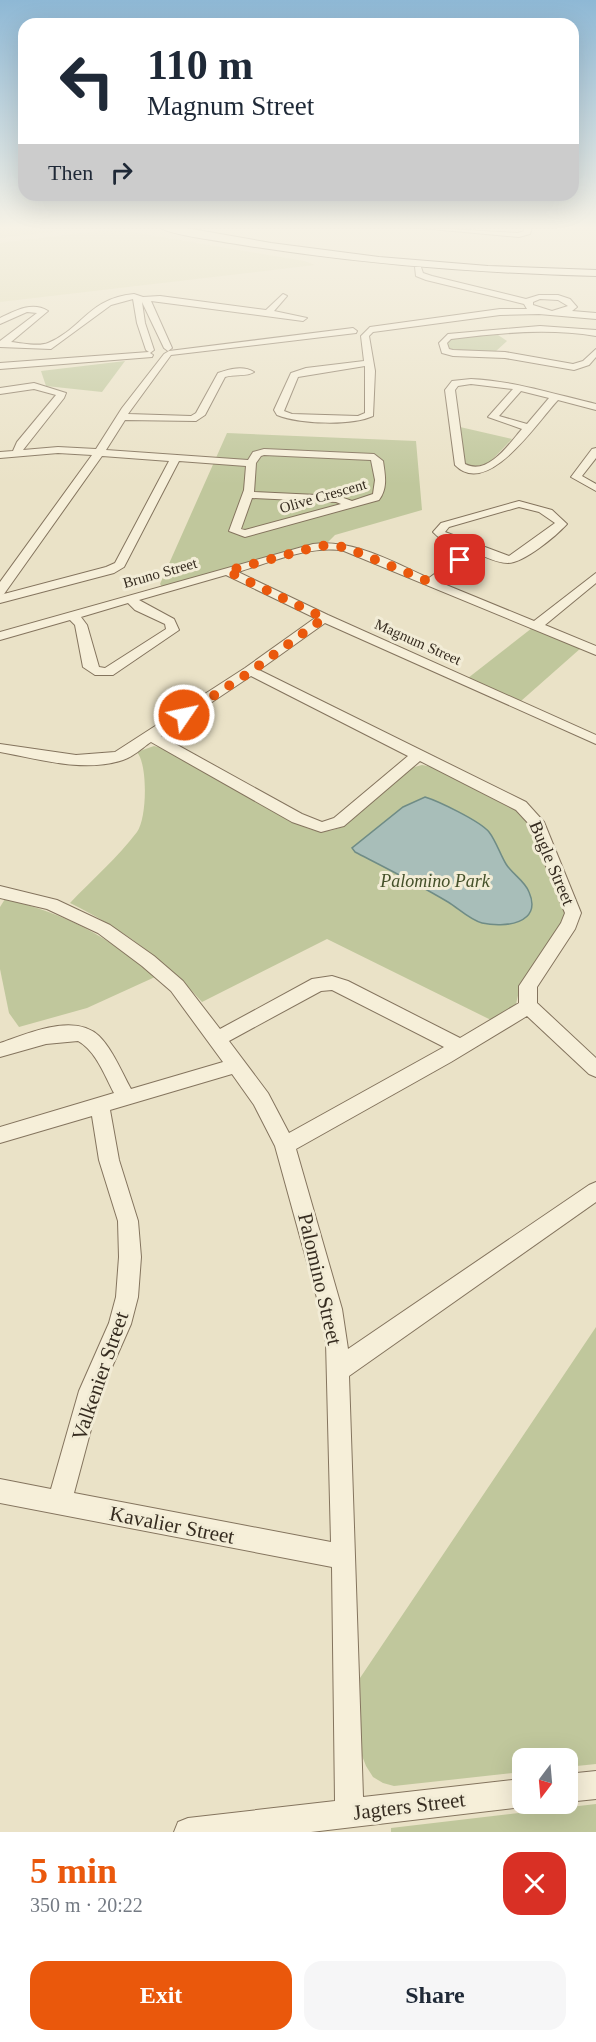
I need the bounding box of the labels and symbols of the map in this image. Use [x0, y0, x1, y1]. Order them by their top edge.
street label: Olive Crescent [278, 476, 369, 516]
pin [434, 534, 485, 585]
street label: Bruno Street [121, 555, 200, 591]
street label: Magnum Street [372, 616, 464, 669]
position arrow [152, 683, 216, 747]
street label: Bugle Street [525, 818, 579, 908]
park label: Palomino Park [379, 871, 491, 891]
street label: Palomino Street [293, 1211, 347, 1347]
street label: Valkenier Street [67, 1308, 133, 1444]
street label: Kavalier Street [108, 1501, 237, 1549]
north arrow [512, 1748, 578, 1814]
street label: Jagters Street [352, 1787, 466, 1825]

